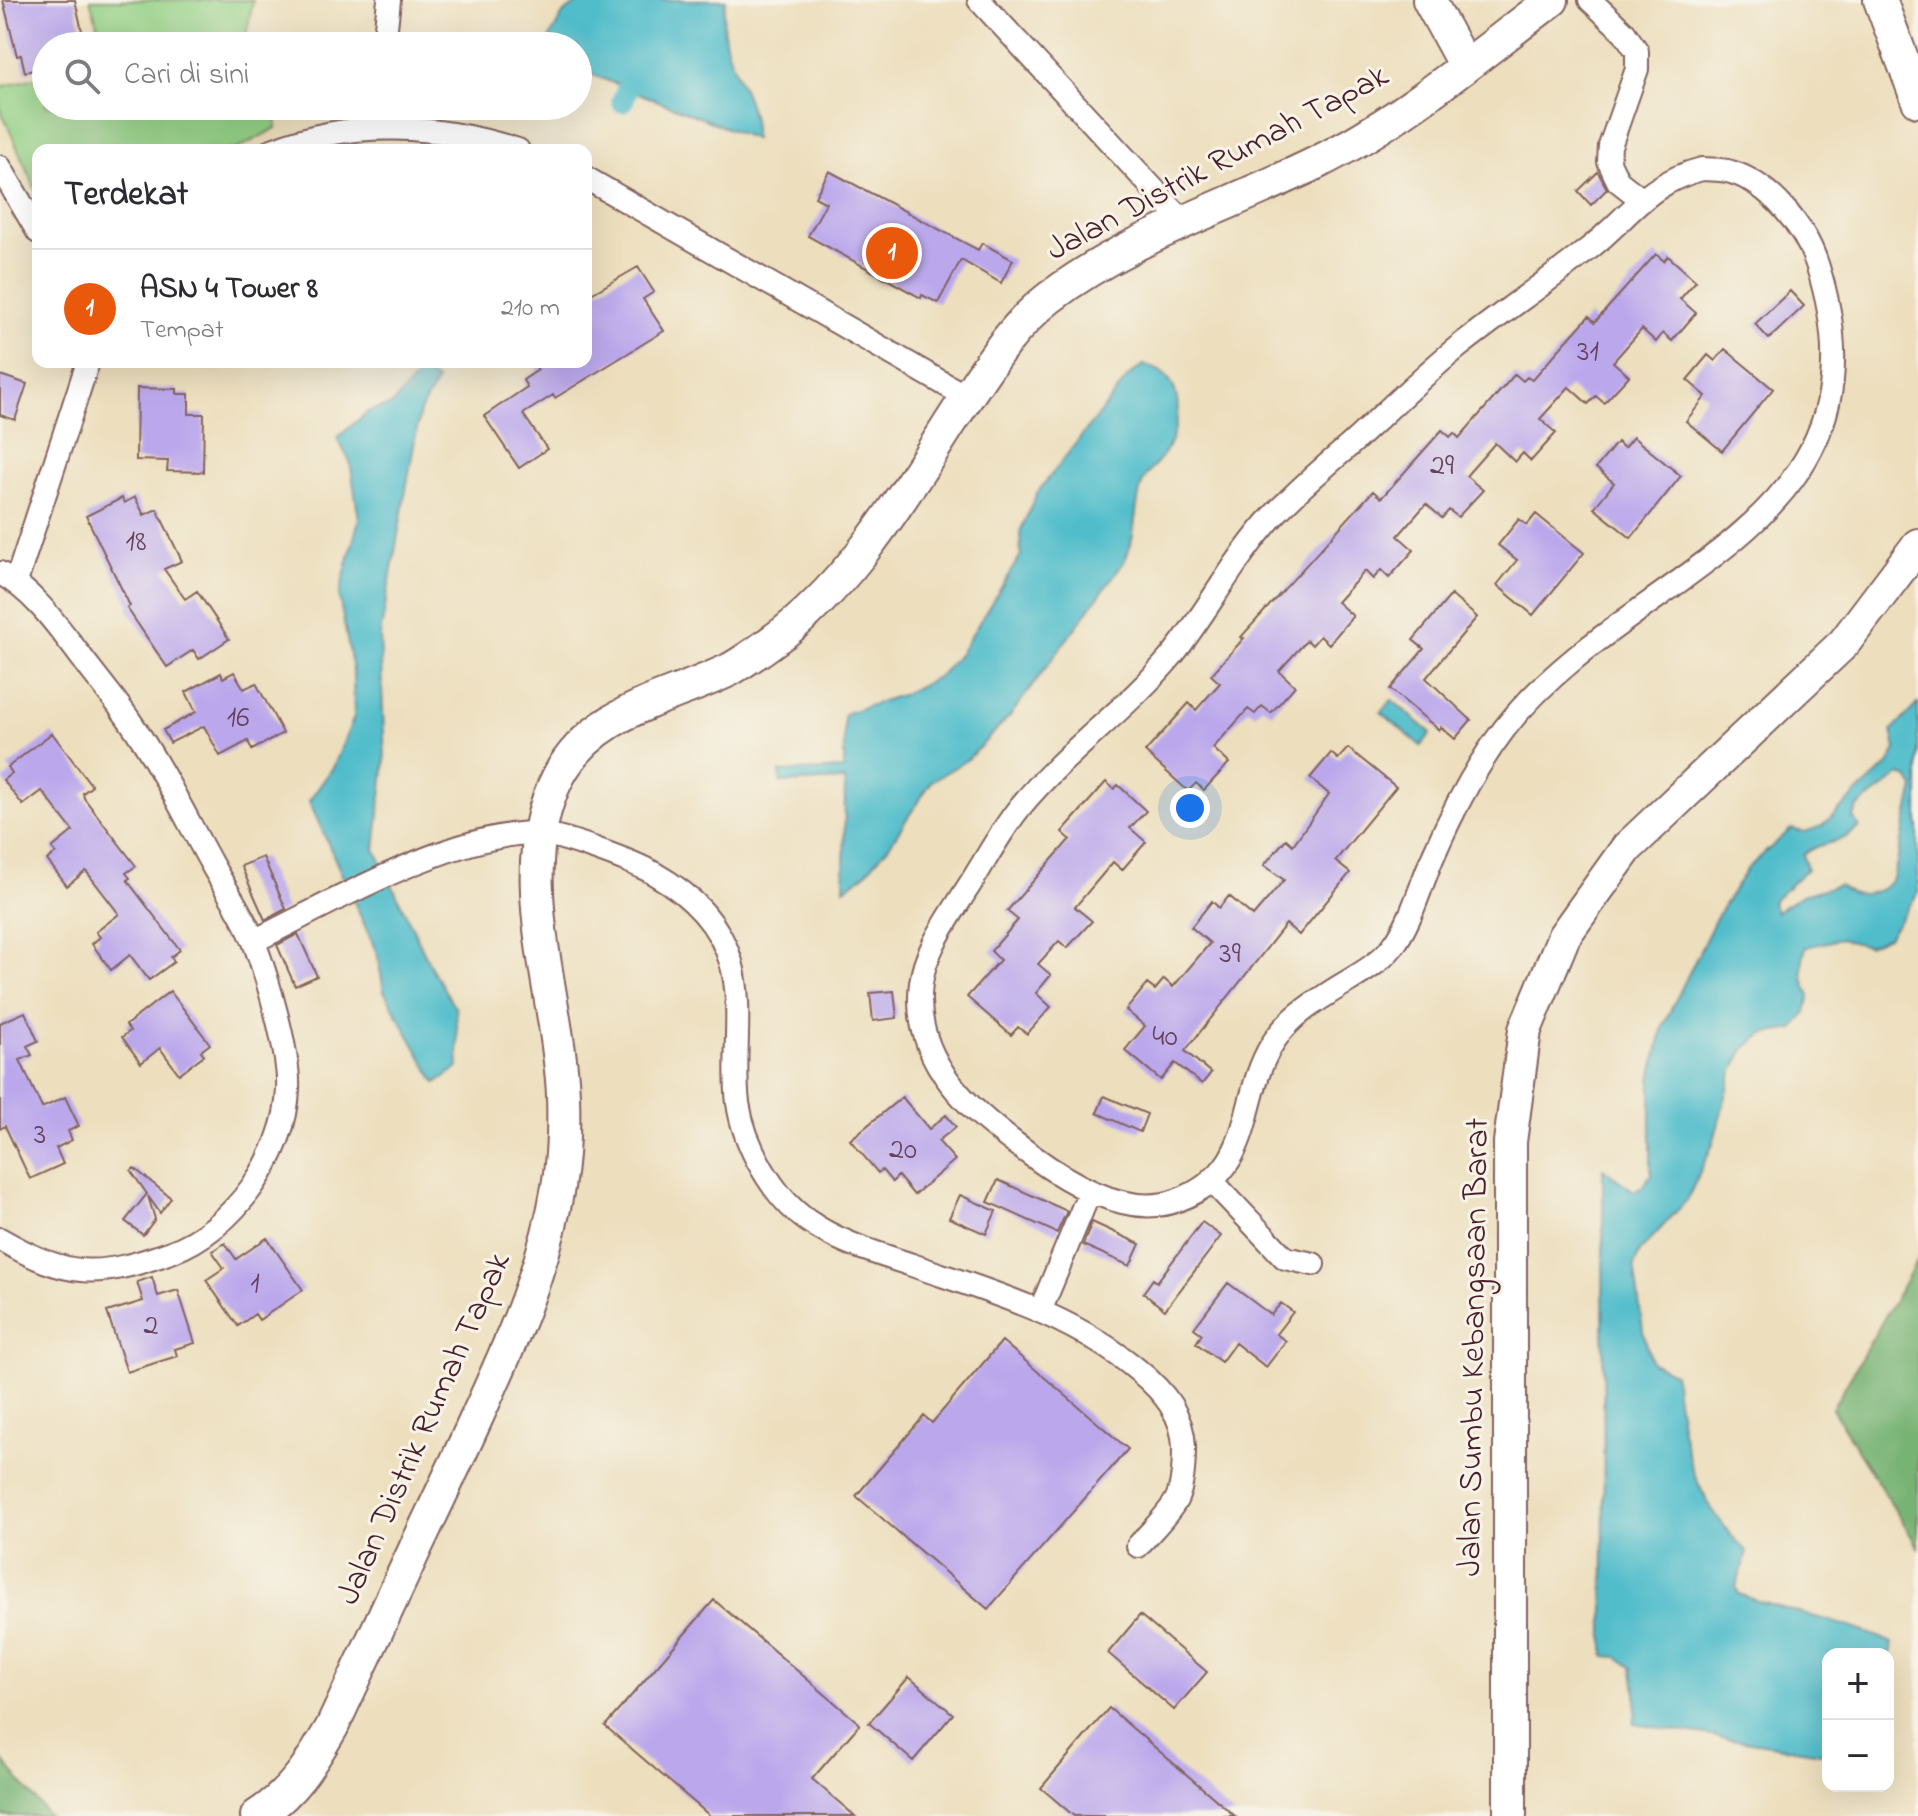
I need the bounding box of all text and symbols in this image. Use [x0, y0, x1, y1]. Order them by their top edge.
search box [32, 32, 592, 120]
street label: Jalan Distrik Rumah Tapak [1038, 52, 1398, 276]
icon: search [60, 54, 104, 98]
text: Cari di sini [124, 54, 250, 98]
text: Terdekat [64, 171, 188, 221]
pin: 1 [866, 223, 918, 283]
text: ASN 4 Tower 8 [140, 268, 318, 312]
text: 1 [86, 290, 94, 328]
text: 210 m [501, 290, 560, 328]
text: Tempat [140, 312, 224, 350]
house number: 31 [1577, 331, 1599, 375]
house number: 29 [1430, 445, 1454, 489]
house number: 18 [126, 521, 146, 565]
house number: 16 [227, 697, 249, 741]
your location [1170, 788, 1210, 828]
house number: 39 [1219, 933, 1241, 977]
house number: 40 [1152, 1016, 1178, 1060]
house number: 3 [34, 1114, 46, 1158]
street label: Jalan Sumbu Kebangsaan Barat [1446, 1117, 1504, 1577]
house number: 20 [889, 1129, 917, 1173]
street label: Jalan Distrik Rumah Tapak [325, 1245, 525, 1613]
house number: 1 [250, 1263, 260, 1307]
house number: 2 [144, 1305, 159, 1349]
map controls [1822, 1648, 1894, 1792]
button: + [1822, 1648, 1894, 1720]
button: − [1822, 1720, 1894, 1792]

